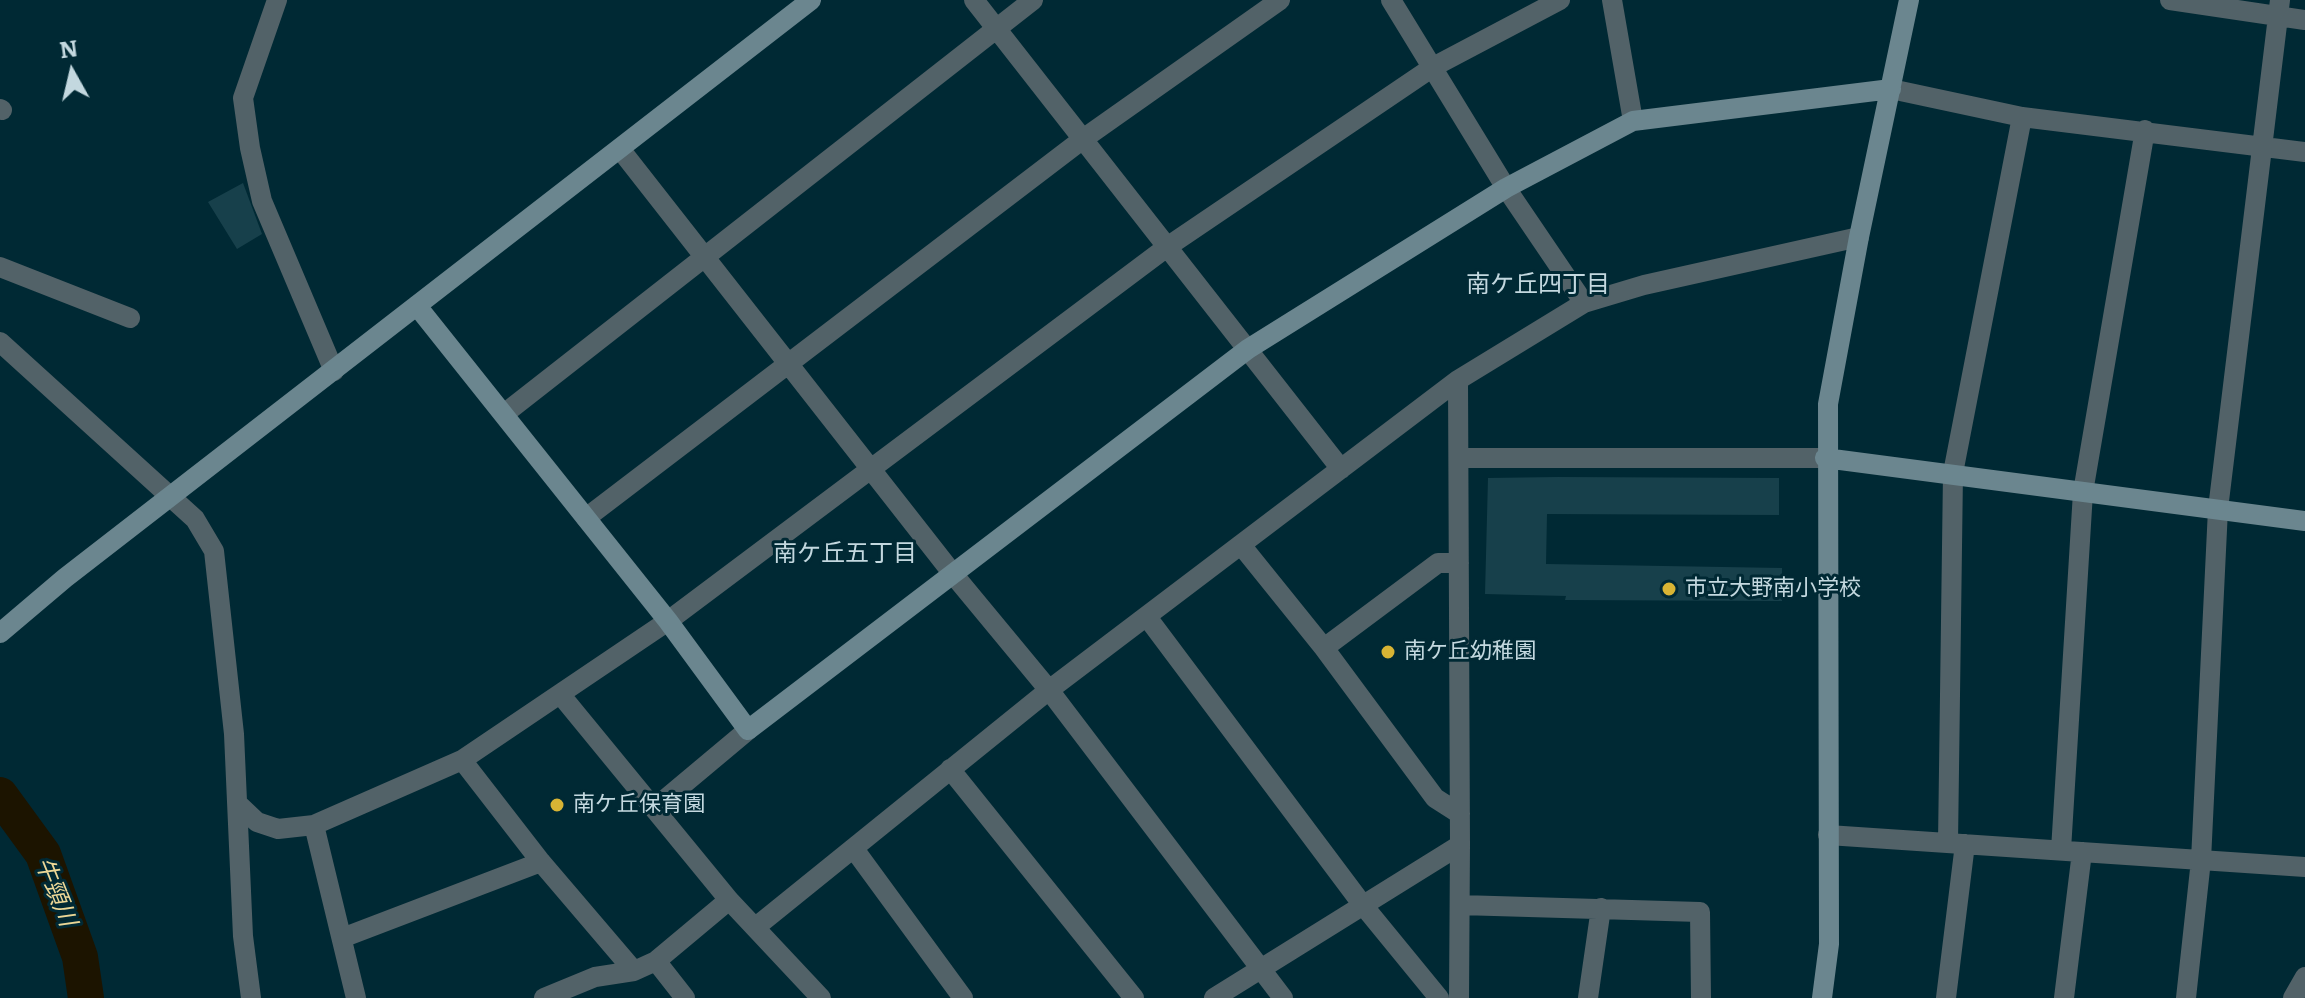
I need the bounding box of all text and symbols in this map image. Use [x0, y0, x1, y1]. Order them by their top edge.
text: N [57, 30, 80, 65]
north arrow [32, 32, 112, 112]
district label: 南ケ丘四丁目 [1466, 271, 1610, 299]
district label: 南ケ丘五丁目 [773, 540, 917, 568]
place label: 市立大野南小学校 [1685, 576, 1861, 602]
marker: 市立大野南小学校 [1660, 580, 1678, 598]
place label: 南ケ丘幼稚園 [1404, 639, 1536, 665]
marker: 南ケ丘幼稚園 [1379, 643, 1397, 661]
place label: 南ケ丘保育園 [573, 792, 705, 818]
marker: 南ケ丘保育園 [548, 796, 566, 814]
water label: 牛頸川 [28, 853, 82, 931]

